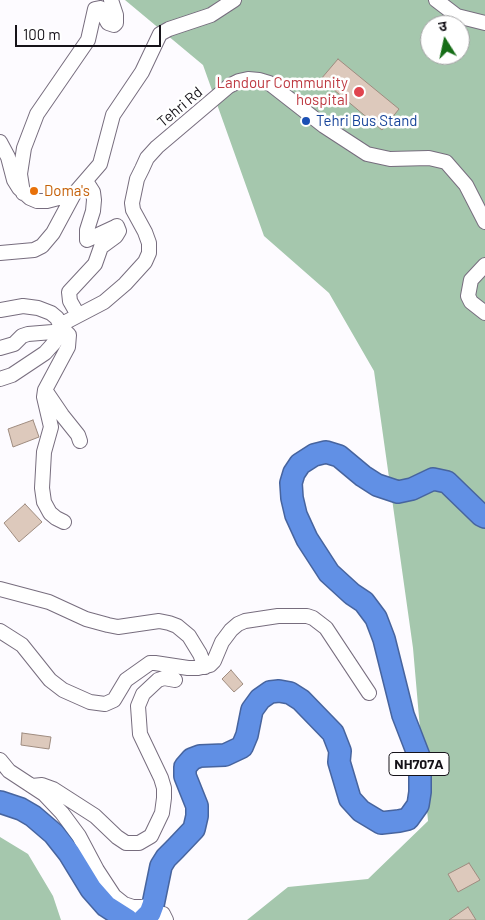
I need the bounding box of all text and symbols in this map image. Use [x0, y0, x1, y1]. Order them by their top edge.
scale bar [18, 15, 164, 47]
north arrow [420, 15, 470, 65]
text: उ [437, 17, 448, 35]
text: 100 m [23, 25, 61, 43]
place label: Landour Community hospital [217, 74, 348, 109]
street label: Tehri Rd [154, 83, 206, 131]
marker: Landour Community hospital [352, 85, 366, 99]
place label: Tehri Bus Stand [316, 112, 417, 130]
marker: Tehri Bus Stand [300, 115, 312, 127]
place label: Doma's [44, 182, 90, 200]
marker: Doma's [28, 185, 40, 197]
road number: NH707A [389, 752, 449, 776]

